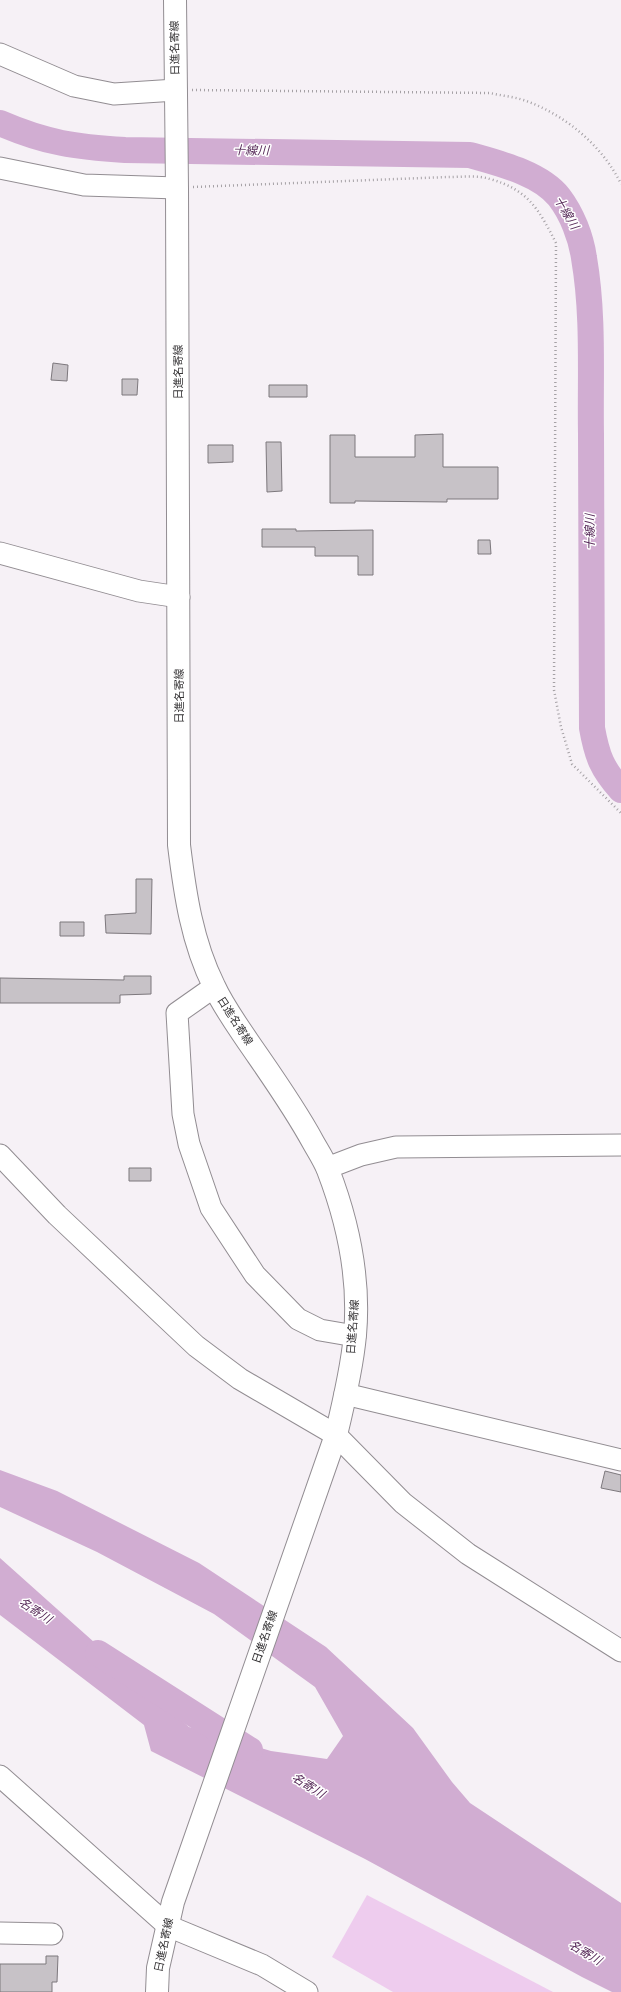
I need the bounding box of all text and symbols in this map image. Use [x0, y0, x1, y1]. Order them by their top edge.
street label: 日進名寄線 [167, 20, 183, 76]
water label: 十線川 [233, 142, 271, 160]
water label: 十線川 [549, 193, 584, 235]
street label: 日進名寄線 [171, 345, 186, 400]
water label: 十線川 [582, 512, 599, 550]
street label: 日進名寄線 [172, 669, 187, 724]
street label: 日進名寄線 [214, 994, 256, 1048]
street label: 日進名寄線 [344, 1299, 362, 1355]
water label: 名寄川 [15, 1594, 56, 1629]
street label: 日進名寄線 [249, 1609, 281, 1665]
water label: 名寄川 [288, 1769, 329, 1804]
street label: 日進名寄線 [151, 1917, 177, 1973]
water label: 名寄川 [565, 1936, 607, 1971]

